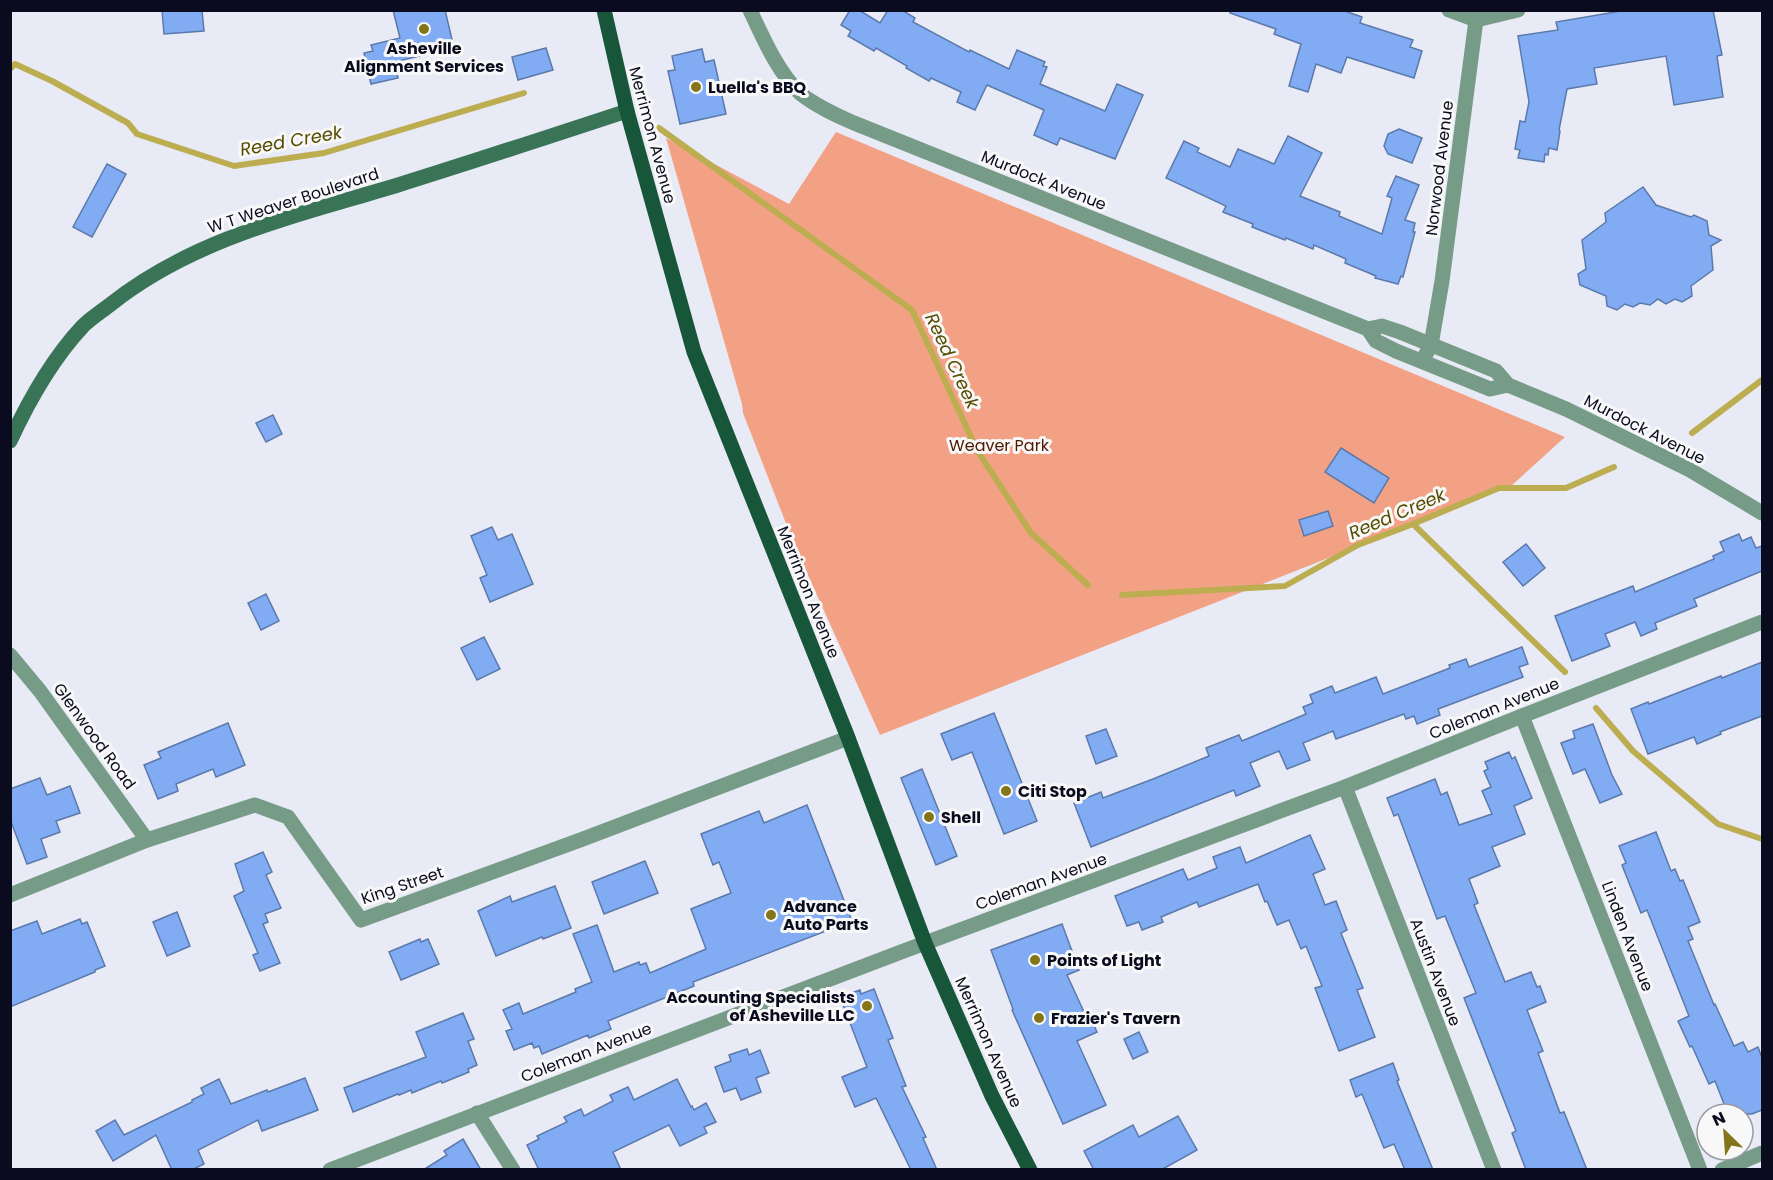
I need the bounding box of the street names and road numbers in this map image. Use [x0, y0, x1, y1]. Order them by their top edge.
street label: Merrimon Avenue [623, 64, 682, 206]
street label: Norwood Avenue [1420, 99, 1459, 237]
street label: Murdock Avenue [978, 145, 1110, 216]
street label: W T Weaver Boulevard [204, 162, 382, 239]
street label: Murdock Avenue [1580, 389, 1709, 470]
street label: Merrimon Avenue [771, 523, 846, 662]
street label: Coleman Avenue [1426, 672, 1563, 745]
street label: Glenwood Road [48, 678, 141, 794]
street label: Coleman Avenue [972, 847, 1110, 916]
street label: King Street [358, 861, 447, 910]
street label: Linden Avenue [1596, 878, 1659, 995]
street label: Austin Avenue [1404, 915, 1467, 1029]
street label: Merrimon Avenue [949, 973, 1028, 1111]
street label: Coleman Avenue [517, 1017, 655, 1088]

